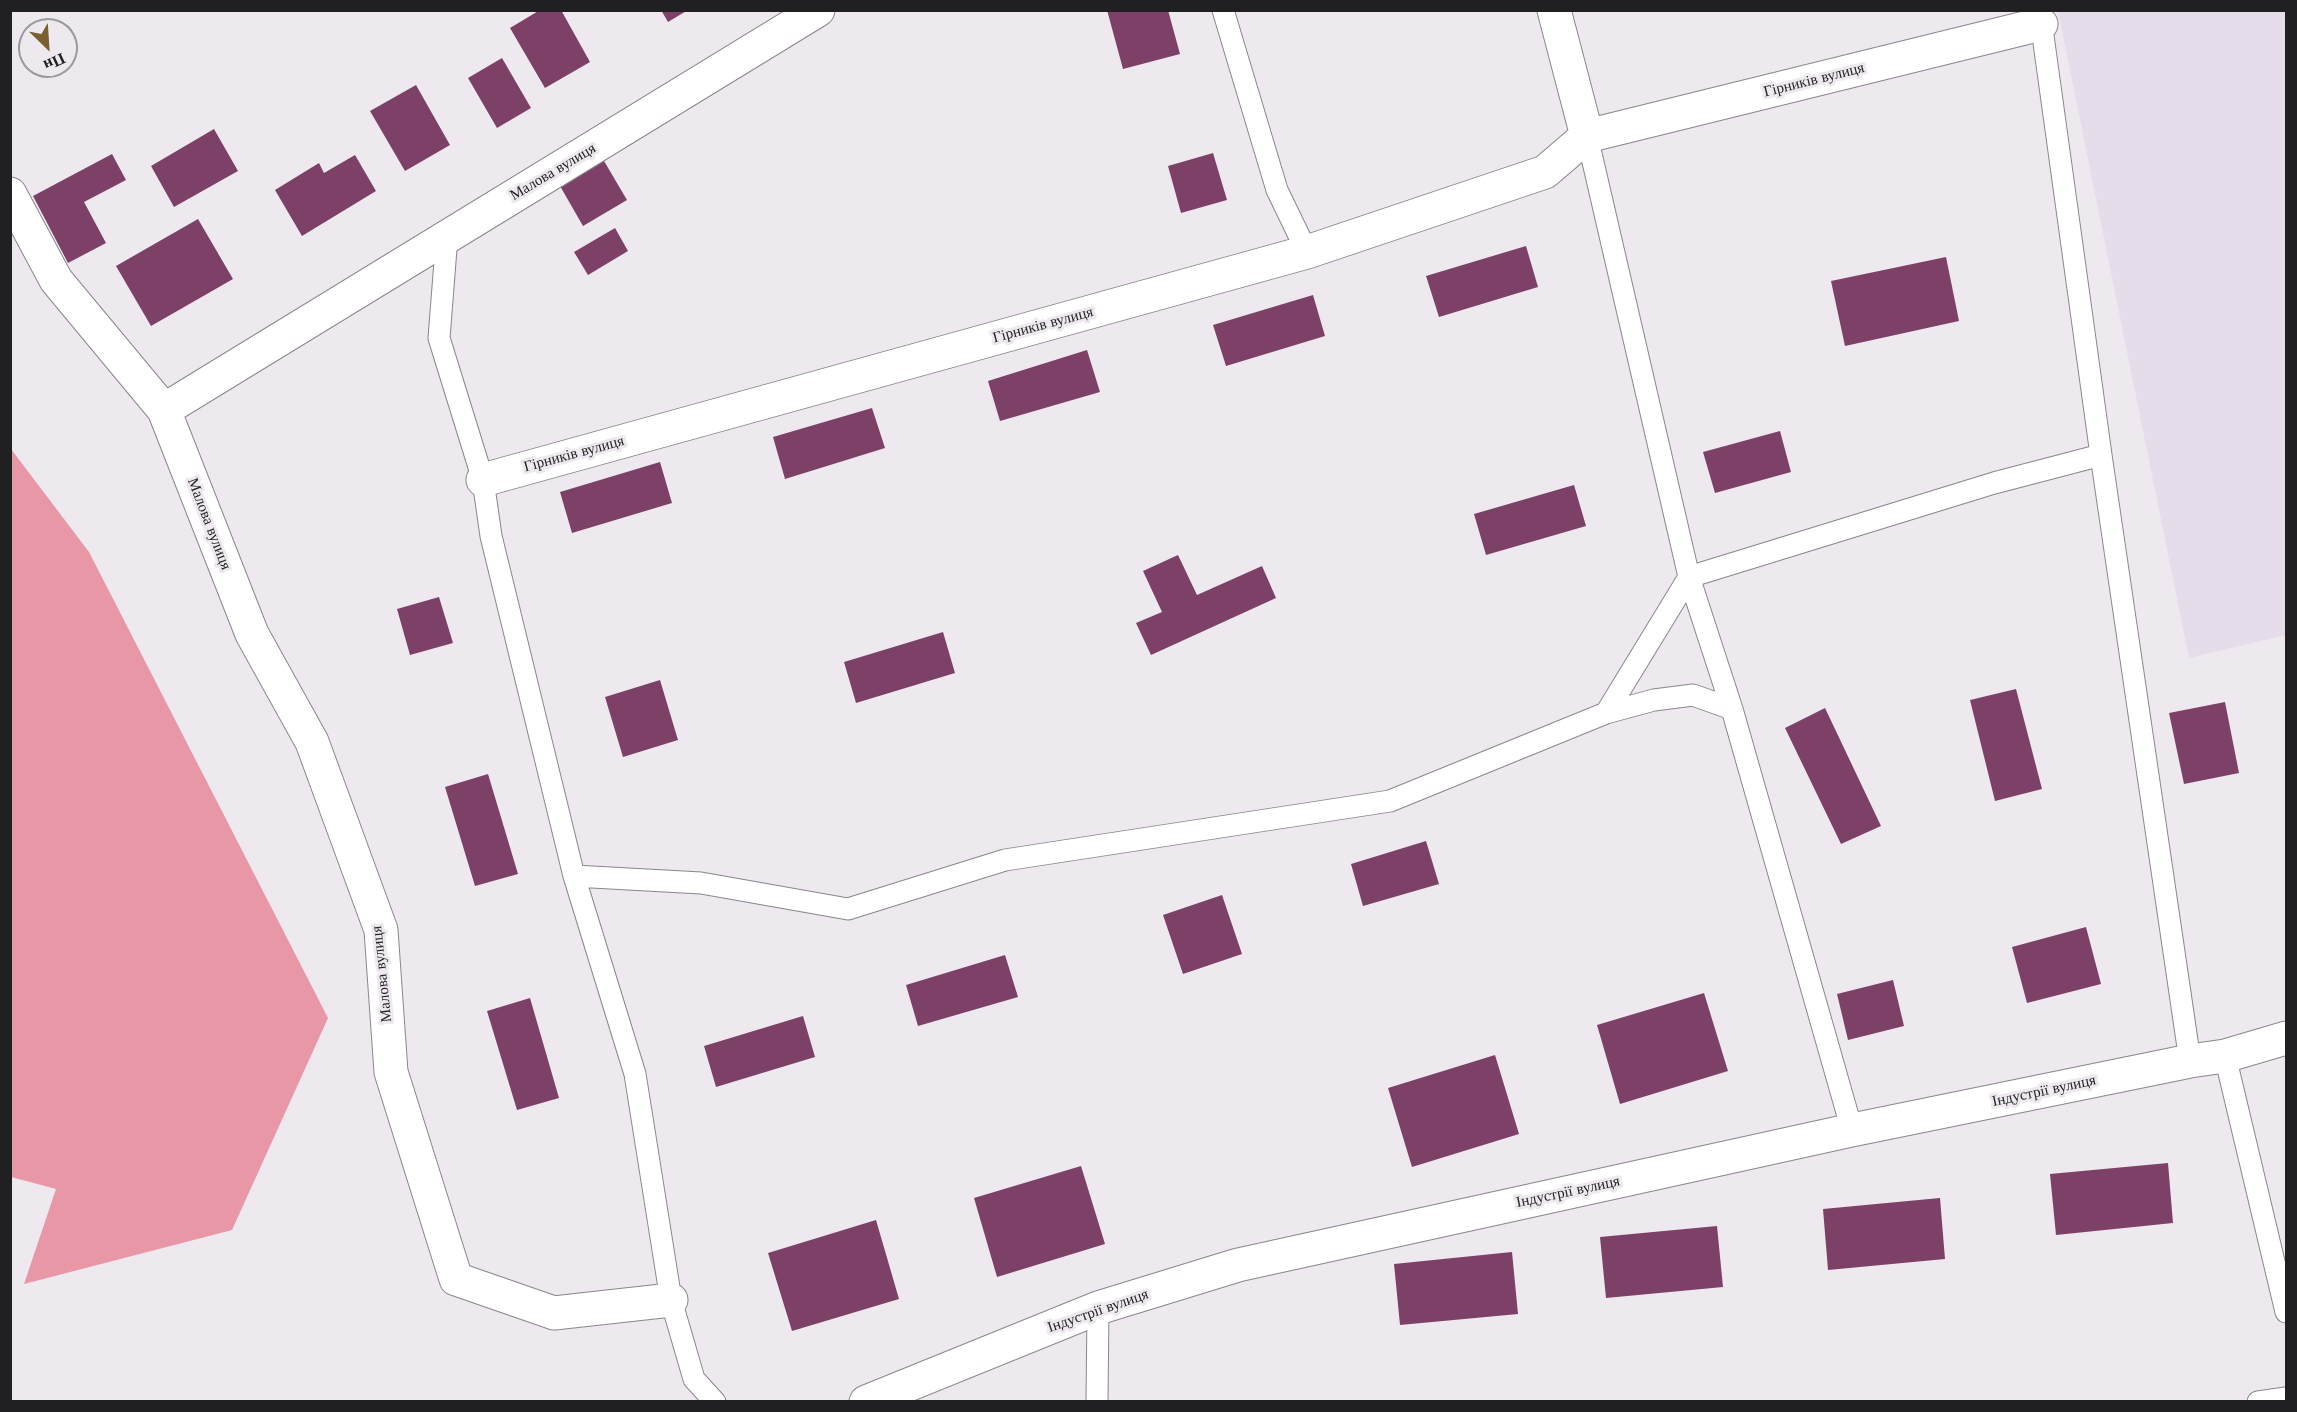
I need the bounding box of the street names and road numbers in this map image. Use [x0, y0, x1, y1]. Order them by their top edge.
street label: Гірників вулиця [1762, 59, 1866, 101]
street label: Малова вулиця [507, 139, 599, 205]
street label: Гірників вулиця [991, 303, 1095, 347]
street label: Гірників вулиця [522, 432, 626, 476]
street label: Малова вулиця [183, 476, 235, 572]
street label: Малова вулиця [368, 925, 396, 1023]
street label: Індустрії вулиця [1991, 1071, 2097, 1111]
street label: Індустрії вулиця [1515, 1172, 1621, 1212]
street label: Індустрії вулиця [1045, 1285, 1151, 1337]

